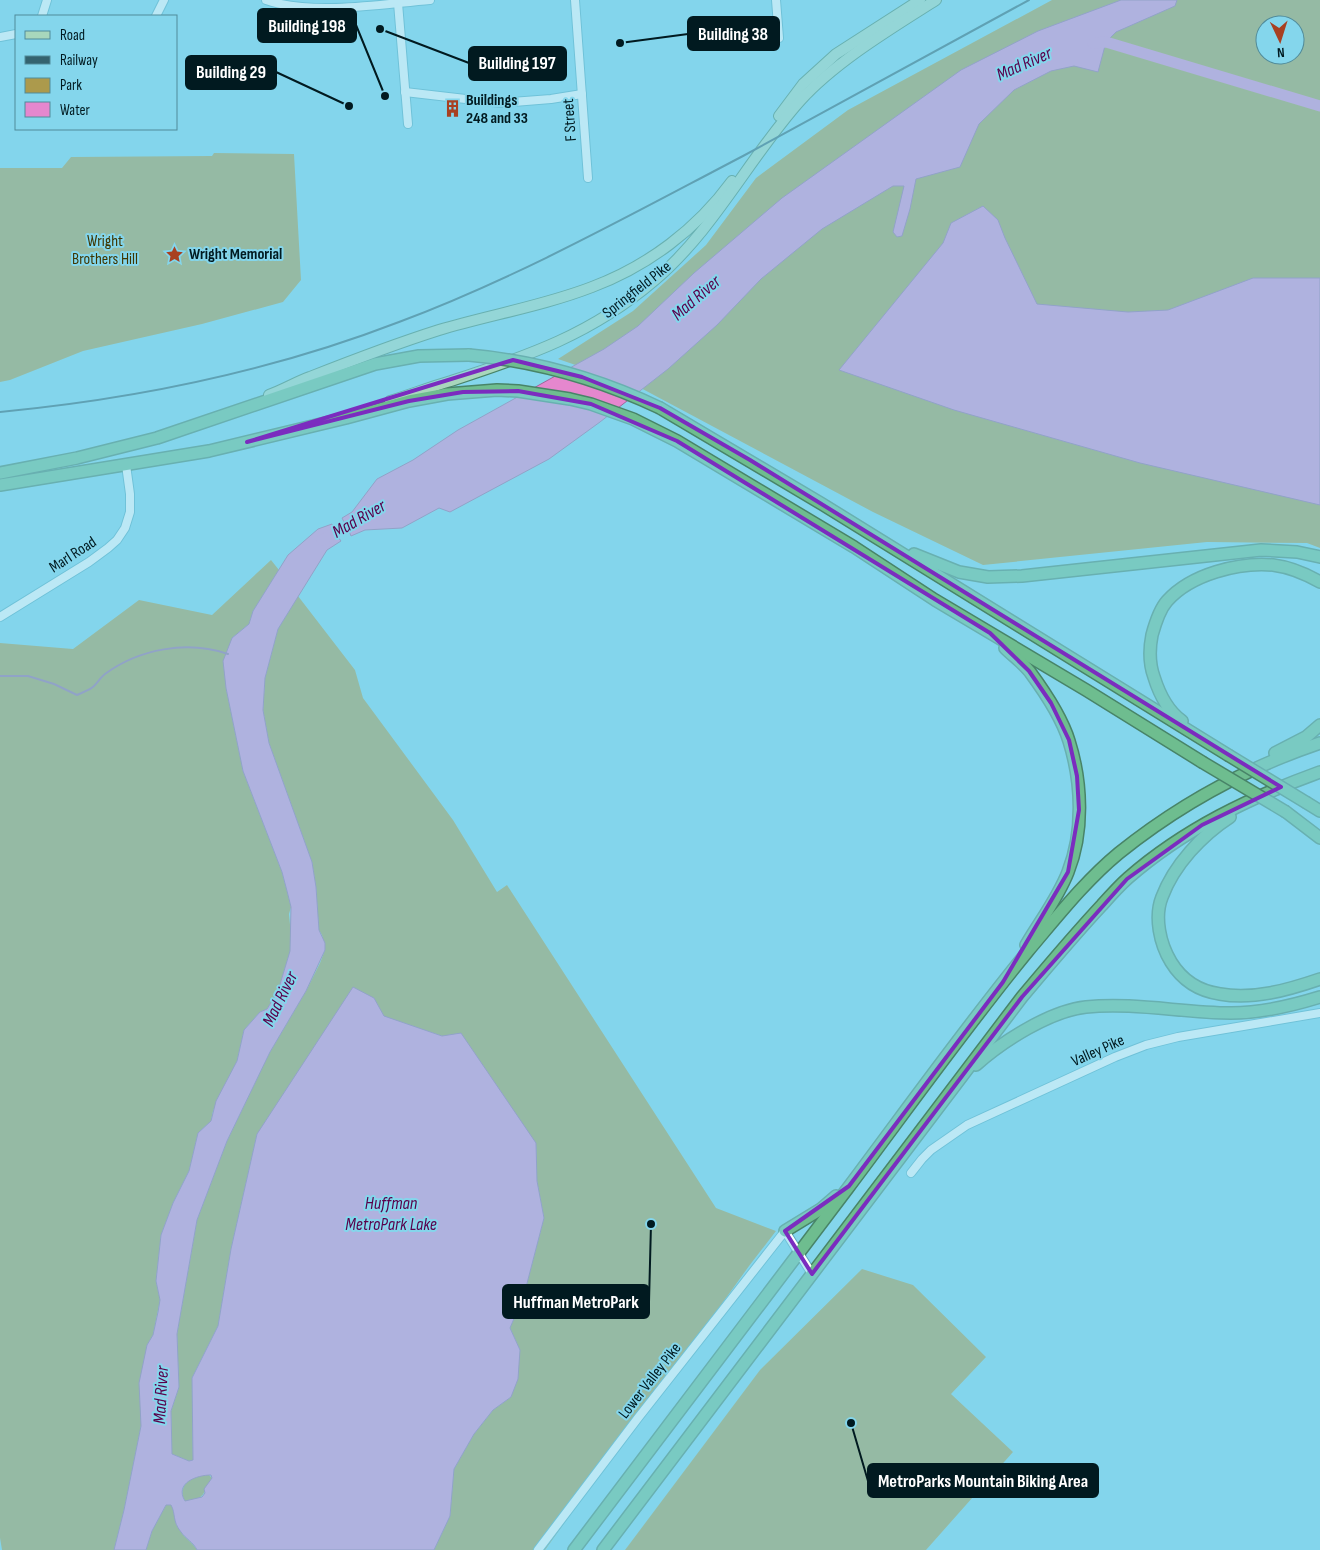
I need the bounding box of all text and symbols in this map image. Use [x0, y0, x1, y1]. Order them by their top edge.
callout: Building 198 [258, 9, 356, 42]
legend [15, 15, 178, 130]
north arrow [1255, 15, 1305, 65]
text: Building 198 [268, 16, 346, 37]
callout: Building 38 [688, 17, 779, 50]
text: Building 38 [698, 24, 768, 45]
text: Road [60, 26, 85, 45]
water label: Mad River [993, 42, 1056, 85]
text: N [1277, 44, 1285, 61]
callout: Building 197 [469, 47, 566, 80]
text: Railway [60, 51, 98, 70]
text: Building 197 [478, 53, 556, 74]
callout: Building 29 [186, 56, 276, 89]
text: Building 29 [196, 62, 266, 83]
text: Park [60, 76, 82, 95]
place label: Buildings 248 and 33 [466, 91, 528, 128]
street label: F Street [559, 98, 581, 142]
building icon: Buildings 248 and 33 [442, 99, 462, 119]
text: Water [60, 101, 91, 120]
park label: Wright Brothers Hill [72, 232, 138, 269]
place icon: Wright Memorial [165, 244, 185, 264]
place label: Wright Memorial [189, 245, 282, 264]
street label: Springfield Pike [599, 257, 675, 323]
water label: Mad River [667, 270, 726, 325]
water label: Mad River [329, 495, 390, 543]
street label: Marl Road [46, 533, 100, 577]
water label: Mad River [258, 967, 303, 1030]
street label: Valley Pike [1069, 1031, 1127, 1071]
water label: Huffman MetroPark Lake [345, 1193, 437, 1235]
callout: Huffman MetroPark [503, 1285, 649, 1318]
text: Huffman MetroPark [513, 1292, 639, 1313]
street label: Lower Valley Pike [615, 1339, 685, 1423]
water label: Mad River [149, 1365, 173, 1425]
callout: MetroParks Mountain Biking Area [868, 1464, 1098, 1497]
text: MetroParks Mountain Biking Area [878, 1471, 1088, 1492]

